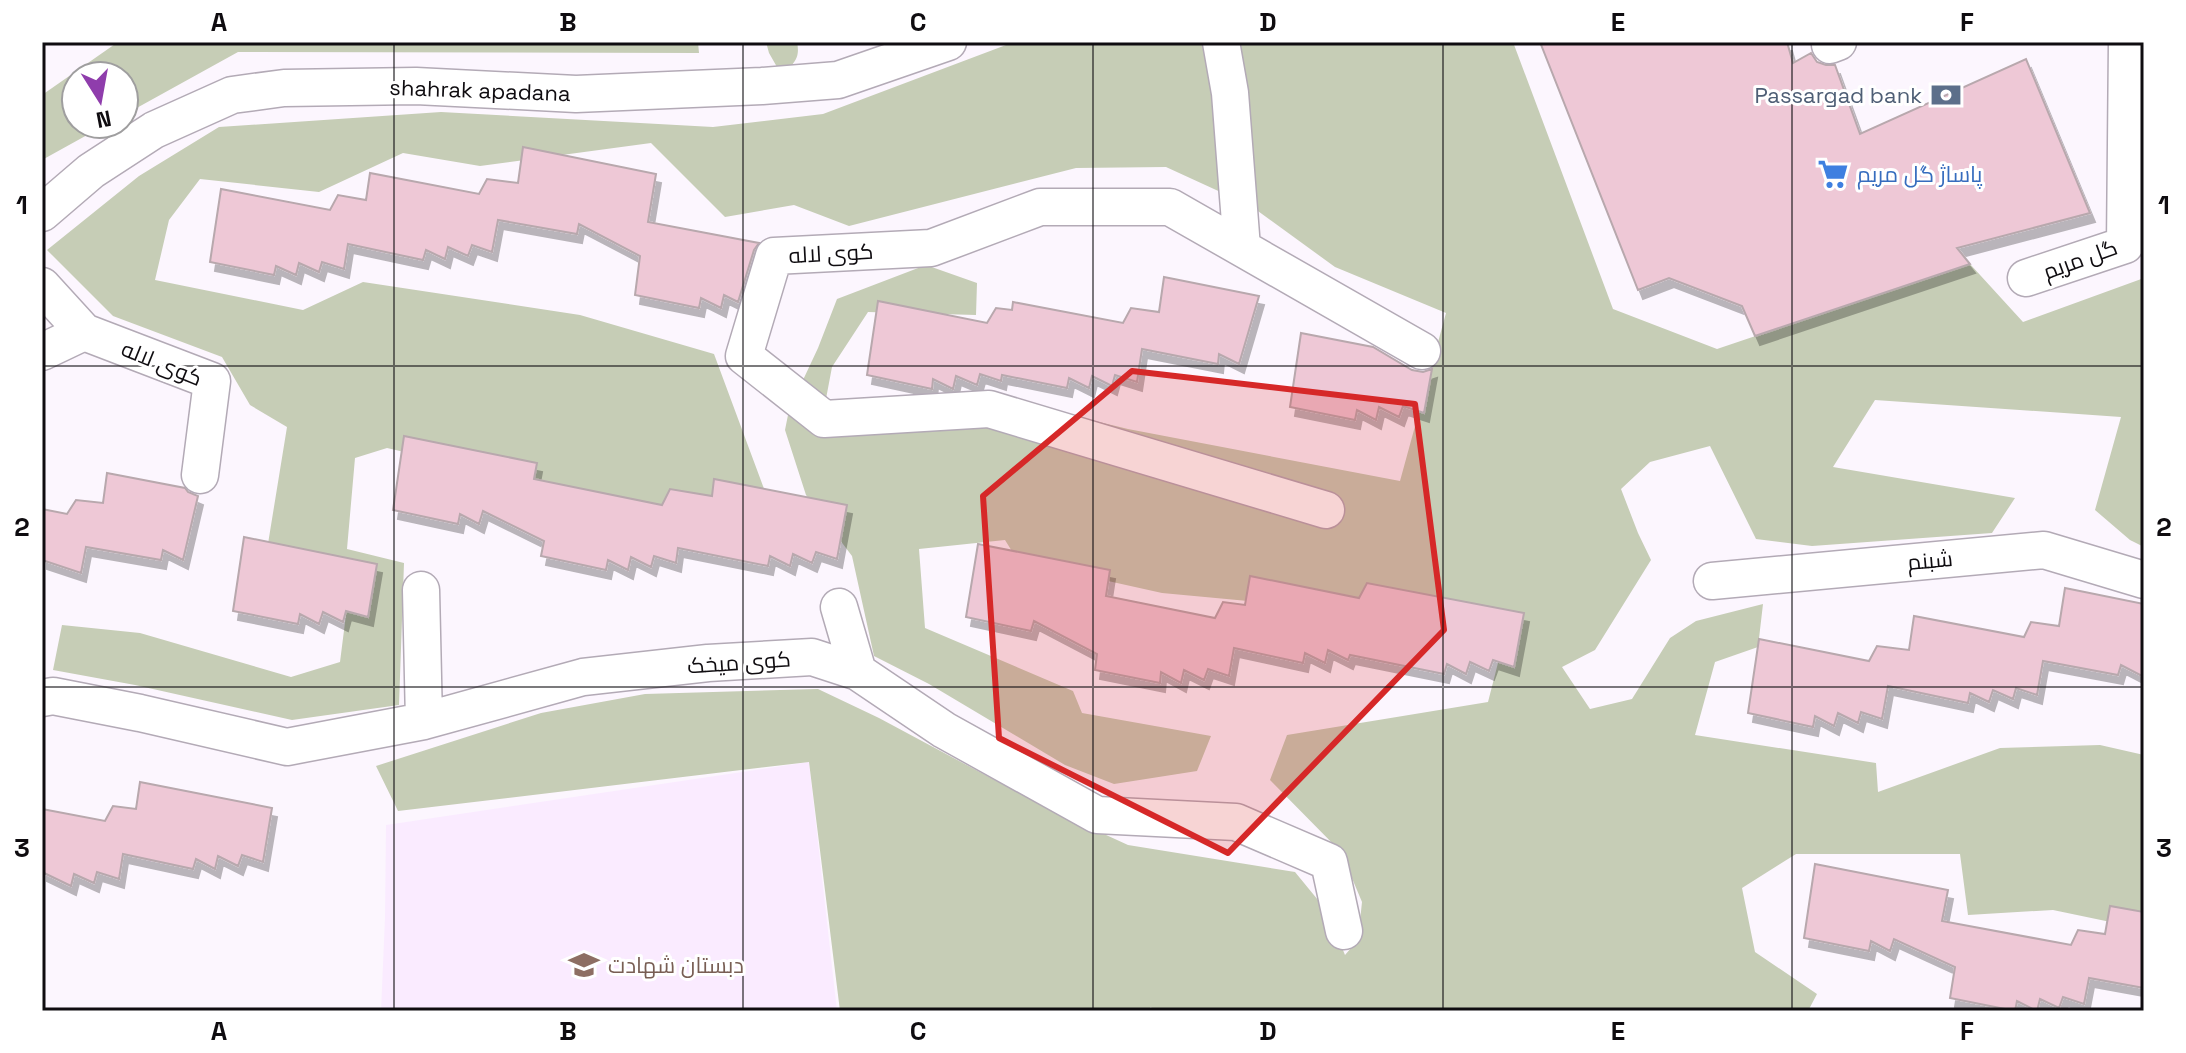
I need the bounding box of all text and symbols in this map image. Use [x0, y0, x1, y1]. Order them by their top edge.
text: A [211, 5, 228, 39]
text: B [559, 5, 577, 39]
text: C [910, 5, 926, 39]
text: D [1259, 5, 1277, 39]
text: E [1611, 5, 1625, 39]
text: F [1960, 5, 1974, 39]
north arrow [60, 60, 140, 140]
street label: shahrak apadana [389, 73, 571, 107]
bank icon: Passargad bank [1929, 78, 1963, 112]
place label: Passargad bank [1754, 81, 1922, 109]
text: N [94, 104, 114, 135]
supermarket icon: پاساژ گل مریم [1816, 157, 1850, 191]
place label: پاساژ گل مریم [1857, 160, 1983, 190]
text: 1 [16, 188, 28, 222]
text: 1 [2158, 188, 2170, 222]
street label: گل مریم [2039, 233, 2122, 287]
street label: کوی لاله [788, 237, 874, 269]
street label: کوی لاله [117, 334, 207, 392]
text: 2 [14, 510, 30, 544]
text: 2 [2156, 510, 2172, 544]
street label: شبنم [1906, 544, 1954, 578]
street label: کوی میخک [686, 644, 792, 680]
text: 3 [14, 831, 30, 865]
text: 3 [2156, 831, 2172, 865]
school or university icon: دبستان شهادت [567, 948, 601, 982]
place label: دبستان شهادت [608, 951, 744, 979]
text: A [211, 1014, 228, 1048]
text: B [559, 1014, 577, 1048]
text: C [910, 1014, 926, 1048]
text: D [1259, 1014, 1277, 1048]
text: E [1611, 1014, 1625, 1048]
text: F [1960, 1014, 1974, 1048]

